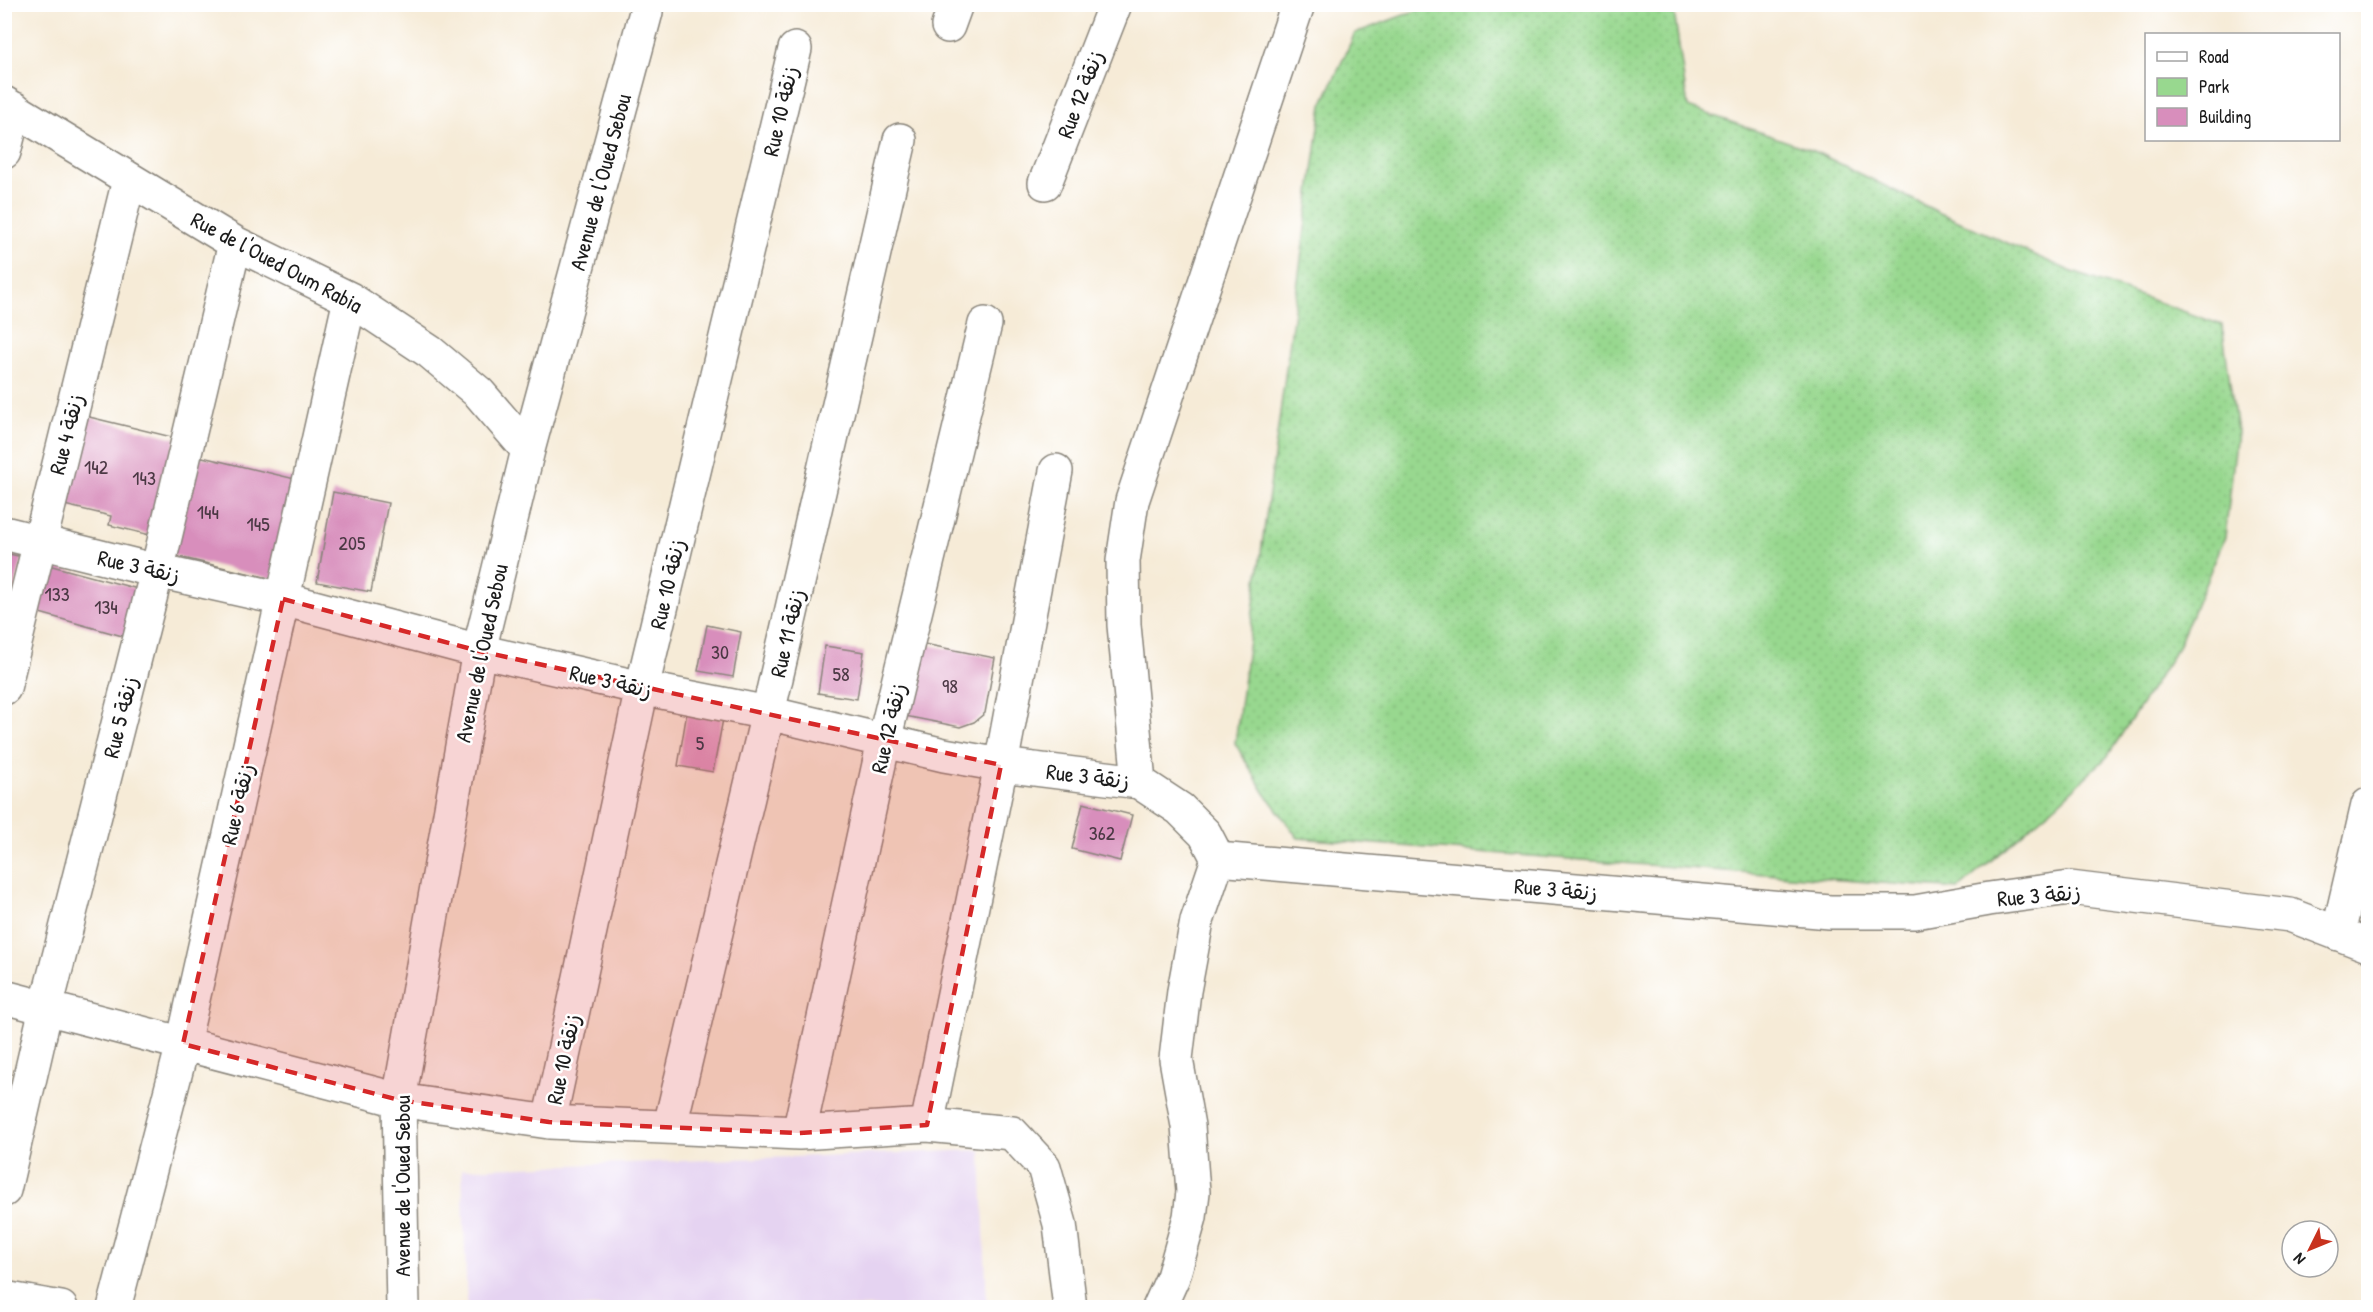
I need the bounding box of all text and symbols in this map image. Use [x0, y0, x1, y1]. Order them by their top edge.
legend [2145, 33, 2340, 141]
text: Road [2199, 44, 2229, 69]
street label: Rue 12 زنقة [1050, 46, 1110, 142]
street label: Rue 10 زنقة [755, 63, 805, 159]
text: Park [2199, 74, 2230, 99]
street label: Avenue de l'Oued Sebou [562, 90, 638, 274]
text: Building [2199, 104, 2251, 129]
street label: Rue de l'Oued Oum Rabia [186, 204, 368, 320]
street label: Rue 4 زنقة [42, 391, 90, 477]
house number: 142 [84, 453, 109, 480]
house number: 143 [132, 464, 156, 491]
house number: 144 [197, 498, 219, 525]
house number: 145 [246, 510, 270, 537]
house number: 205 [339, 529, 366, 556]
street label: Rue 10 زنقة [642, 536, 692, 632]
street label: Rue 3 زنقة [95, 542, 183, 590]
street label: Avenue de l'Oued Sebou [447, 561, 515, 745]
house number: 133 [44, 580, 70, 607]
street label: Rue 11 زنقة [762, 586, 812, 680]
house number: 134 [94, 593, 118, 620]
house number: 30 [711, 638, 729, 665]
street label: Rue 3 زنقة [567, 657, 655, 705]
house number: 58 [832, 660, 850, 687]
house number: 98 [942, 672, 958, 699]
street label: Rue 5 زنقة [95, 673, 145, 761]
street label: Rue 12 زنقة [863, 680, 913, 776]
house number: 5 [696, 729, 705, 756]
street label: Rue 3 زنقة [1045, 756, 1131, 796]
street label: Rue 6 زنقة [213, 760, 261, 848]
house number: 362 [1089, 819, 1116, 846]
street label: Rue 3 زنقة [1513, 870, 1599, 908]
street label: Rue 3 زنقة [1996, 876, 2082, 914]
street label: Rue 10 زنقة [539, 1011, 587, 1107]
street label: Avenue de l'Oued Sebou [387, 1095, 417, 1277]
north arrow [2280, 1219, 2340, 1279]
text: N [2288, 1248, 2310, 1270]

